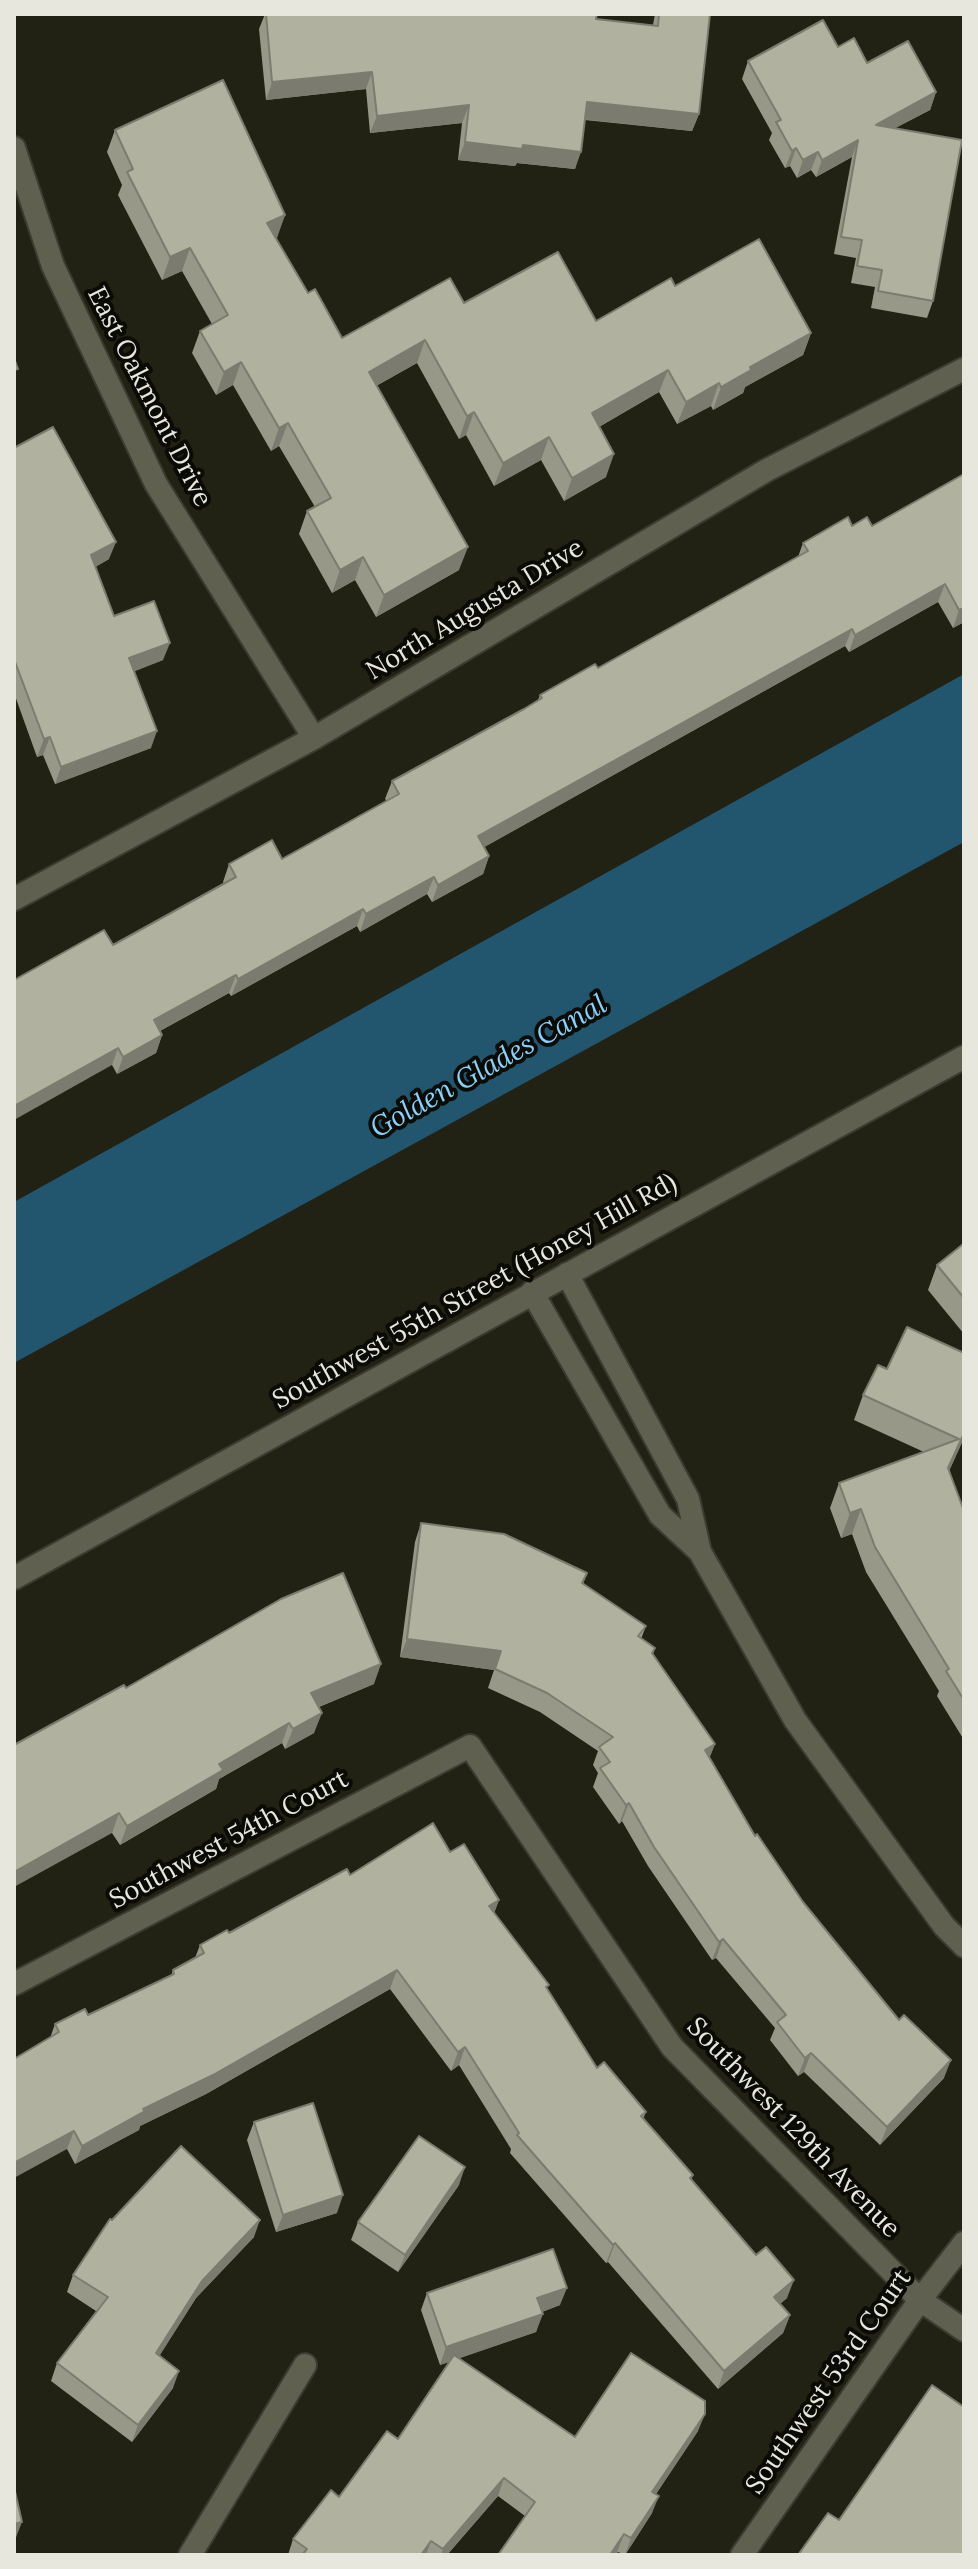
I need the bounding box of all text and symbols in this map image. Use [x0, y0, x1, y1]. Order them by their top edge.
street label: East Oakmont Drive [80, 282, 218, 512]
street label: North Augusta Drive [361, 533, 589, 687]
water label: Golden Glades Canal [365, 988, 613, 1146]
street label: Southwest 55th Street (Honey Hill Rd) [268, 1168, 682, 1416]
street label: Southwest 54th Court [104, 1764, 354, 1916]
street label: Southwest 129th Avenue [680, 2012, 906, 2244]
street label: Southwest 53rd Court [740, 2264, 918, 2500]

